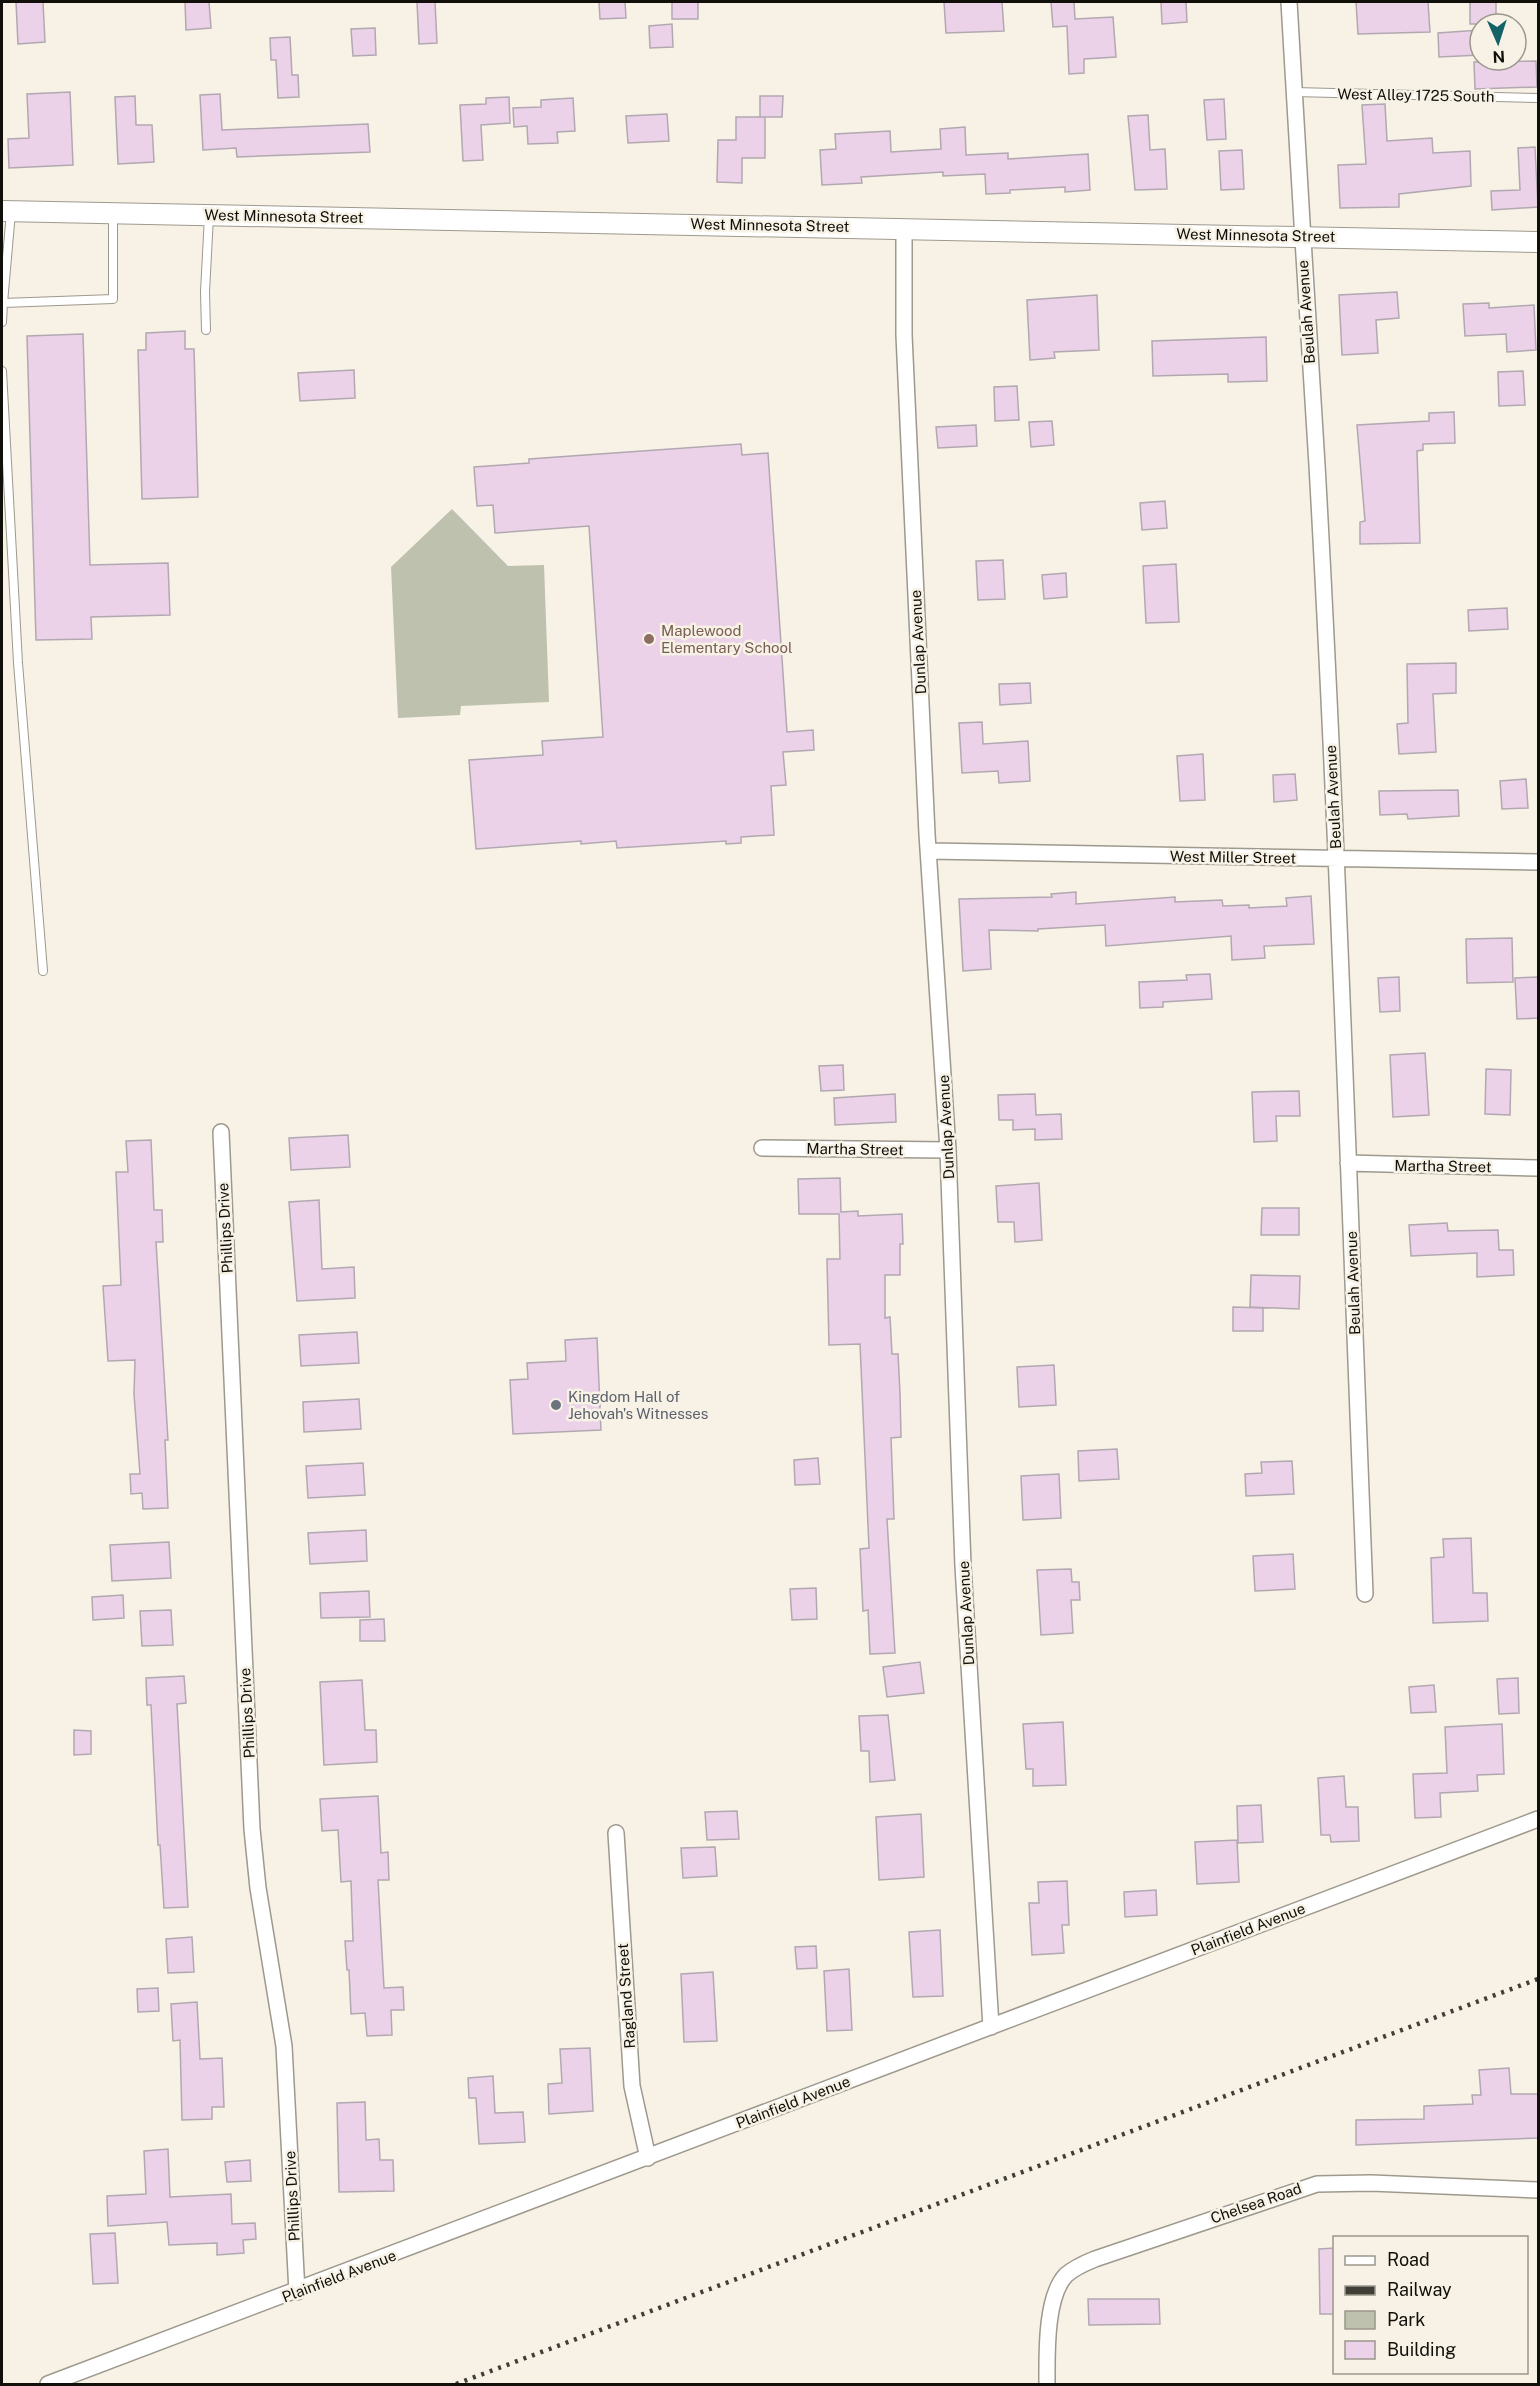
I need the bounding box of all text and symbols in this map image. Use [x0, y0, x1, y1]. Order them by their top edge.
north arrow [1468, 12, 1528, 72]
text: N [1492, 47, 1506, 66]
street label: West Alley 1725 South [1337, 85, 1495, 105]
street label: West Minnesota Street [204, 206, 364, 226]
street label: West Minnesota Street [690, 215, 850, 235]
street label: West Minnesota Street [1176, 225, 1336, 245]
street label: Beulah Avenue [1294, 260, 1318, 364]
street label: Dunlap Avenue [907, 589, 929, 695]
place label: Maplewood Elementary School [661, 622, 793, 656]
marker: Maplewood Elementary School [642, 632, 656, 646]
street label: Beulah Avenue [1322, 745, 1344, 849]
street label: West Miller Street [1170, 847, 1296, 867]
street label: Dunlap Avenue [935, 1074, 957, 1180]
street label: Martha Street [806, 1140, 904, 1158]
street label: Martha Street [1394, 1157, 1492, 1175]
street label: Phillips Drive [214, 1182, 236, 1274]
street label: Beulah Avenue [1343, 1231, 1363, 1335]
place label: Kingdom Hall of Jehovah's Witnesses [568, 1388, 708, 1422]
marker: Kingdom Hall of Jehovah's Witnesses [549, 1398, 563, 1412]
street label: Dunlap Avenue [955, 1560, 977, 1666]
street label: Phillips Drive [236, 1667, 258, 1759]
street label: Plainfield Avenue [1189, 1899, 1307, 1959]
street label: Ragland Street [614, 1943, 638, 2049]
street label: Plainfield Avenue [734, 2072, 852, 2132]
street label: Phillips Drive [281, 2150, 303, 2242]
street label: Chelsea Road [1208, 2179, 1304, 2227]
legend [1333, 2236, 1528, 2374]
street label: Plainfield Avenue [280, 2246, 398, 2306]
text: Road [1387, 2249, 1430, 2270]
text: Railway [1387, 2279, 1452, 2300]
text: Park [1387, 2309, 1425, 2330]
text: Building [1387, 2339, 1456, 2360]

